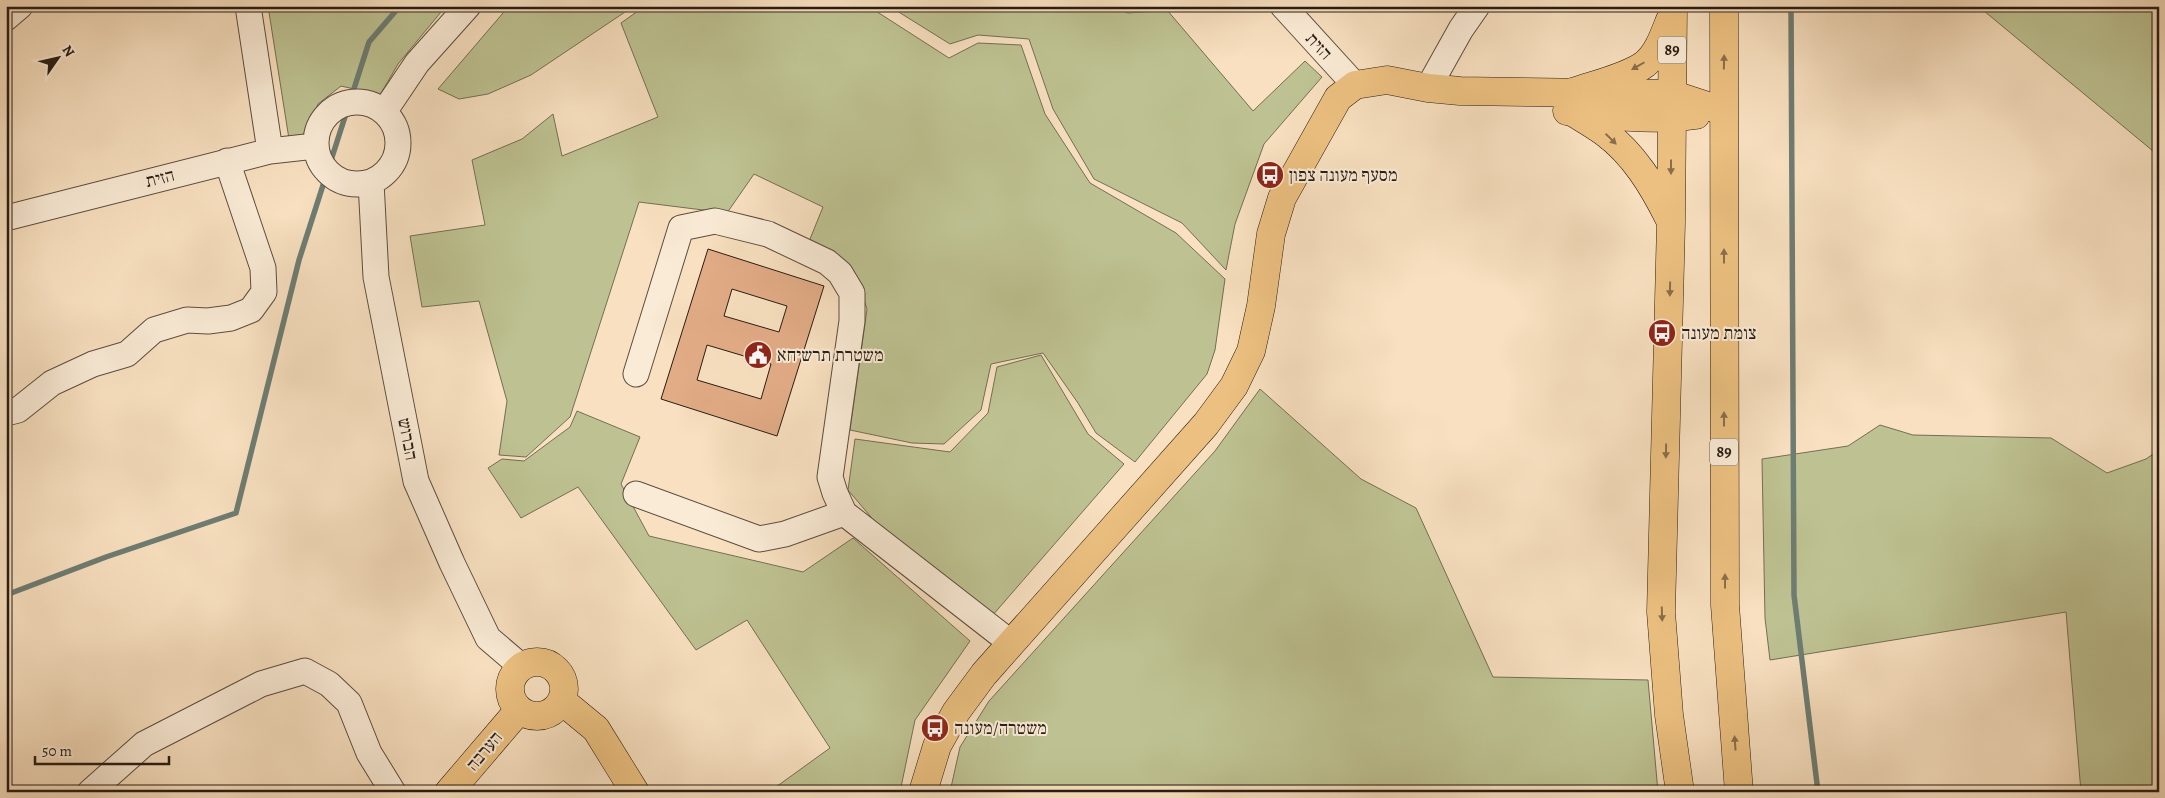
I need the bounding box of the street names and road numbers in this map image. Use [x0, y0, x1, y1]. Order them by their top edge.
street label: הזית [1300, 27, 1338, 65]
road number: 89 [1658, 36, 1686, 64]
street label: הזית [143, 163, 177, 193]
street label: הברוש [392, 416, 424, 462]
road number: 89 [1710, 438, 1738, 466]
street label: הערבה [460, 726, 508, 776]

